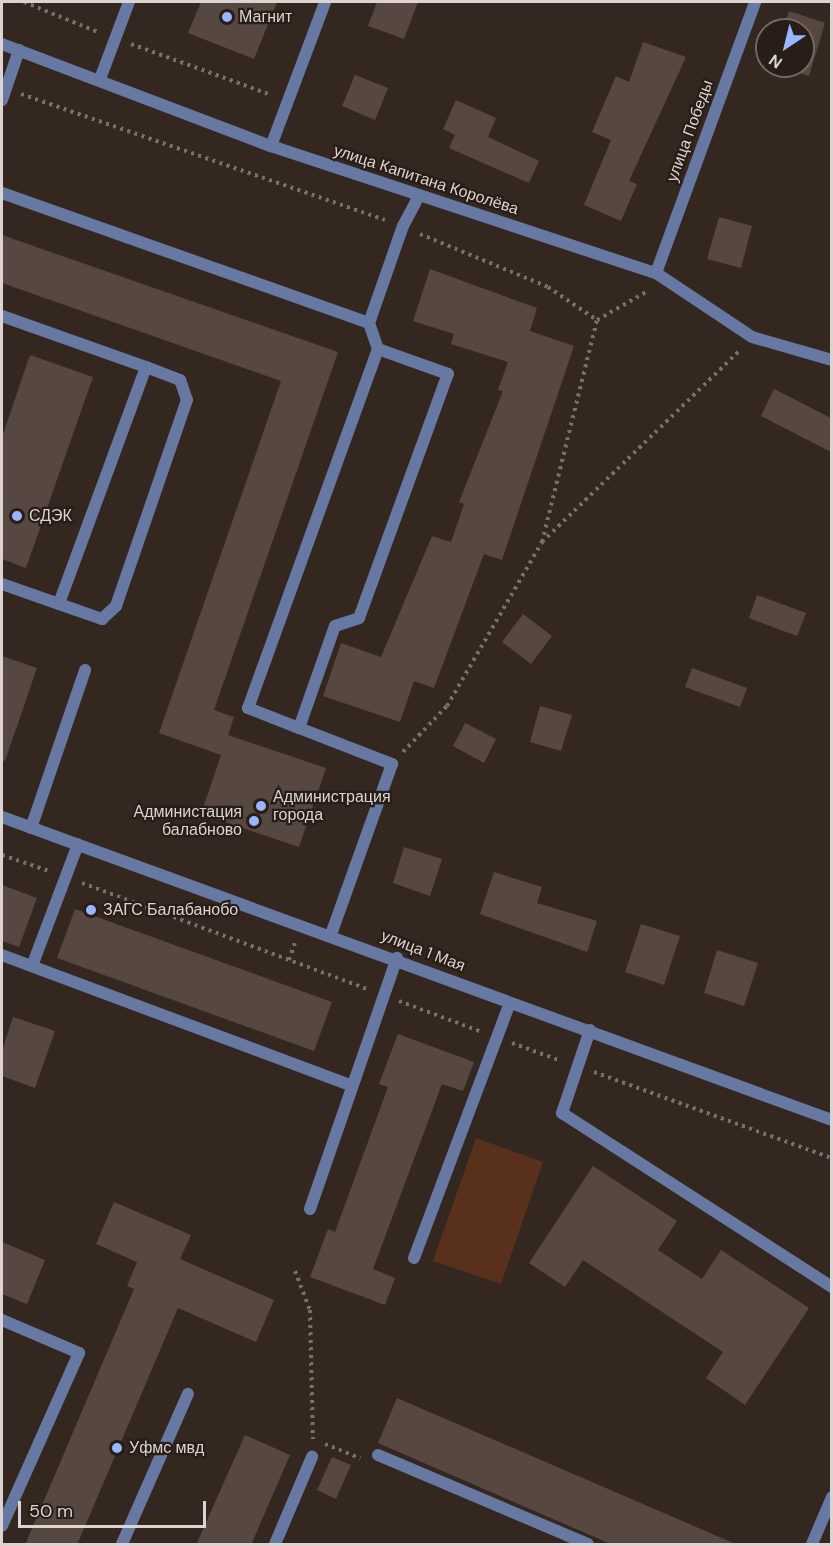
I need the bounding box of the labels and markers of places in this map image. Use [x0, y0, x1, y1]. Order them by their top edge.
place label: Магнит [239, 7, 292, 27]
marker: Магнит [220, 10, 234, 24]
place label: СДЭК [29, 506, 72, 526]
marker: СДЭК [10, 509, 24, 523]
place label: Администрация города [273, 787, 391, 825]
marker: Администрация города [254, 799, 268, 813]
place label: Администация балабново [133, 802, 242, 840]
marker: Администация балабново [247, 814, 261, 828]
place label: ЗАГС Балабанобо [103, 900, 238, 920]
marker: ЗАГС Балабанобо [84, 903, 98, 917]
place label: Уфмс мвд [129, 1438, 204, 1458]
marker: Уфмс мвд [110, 1441, 124, 1455]

